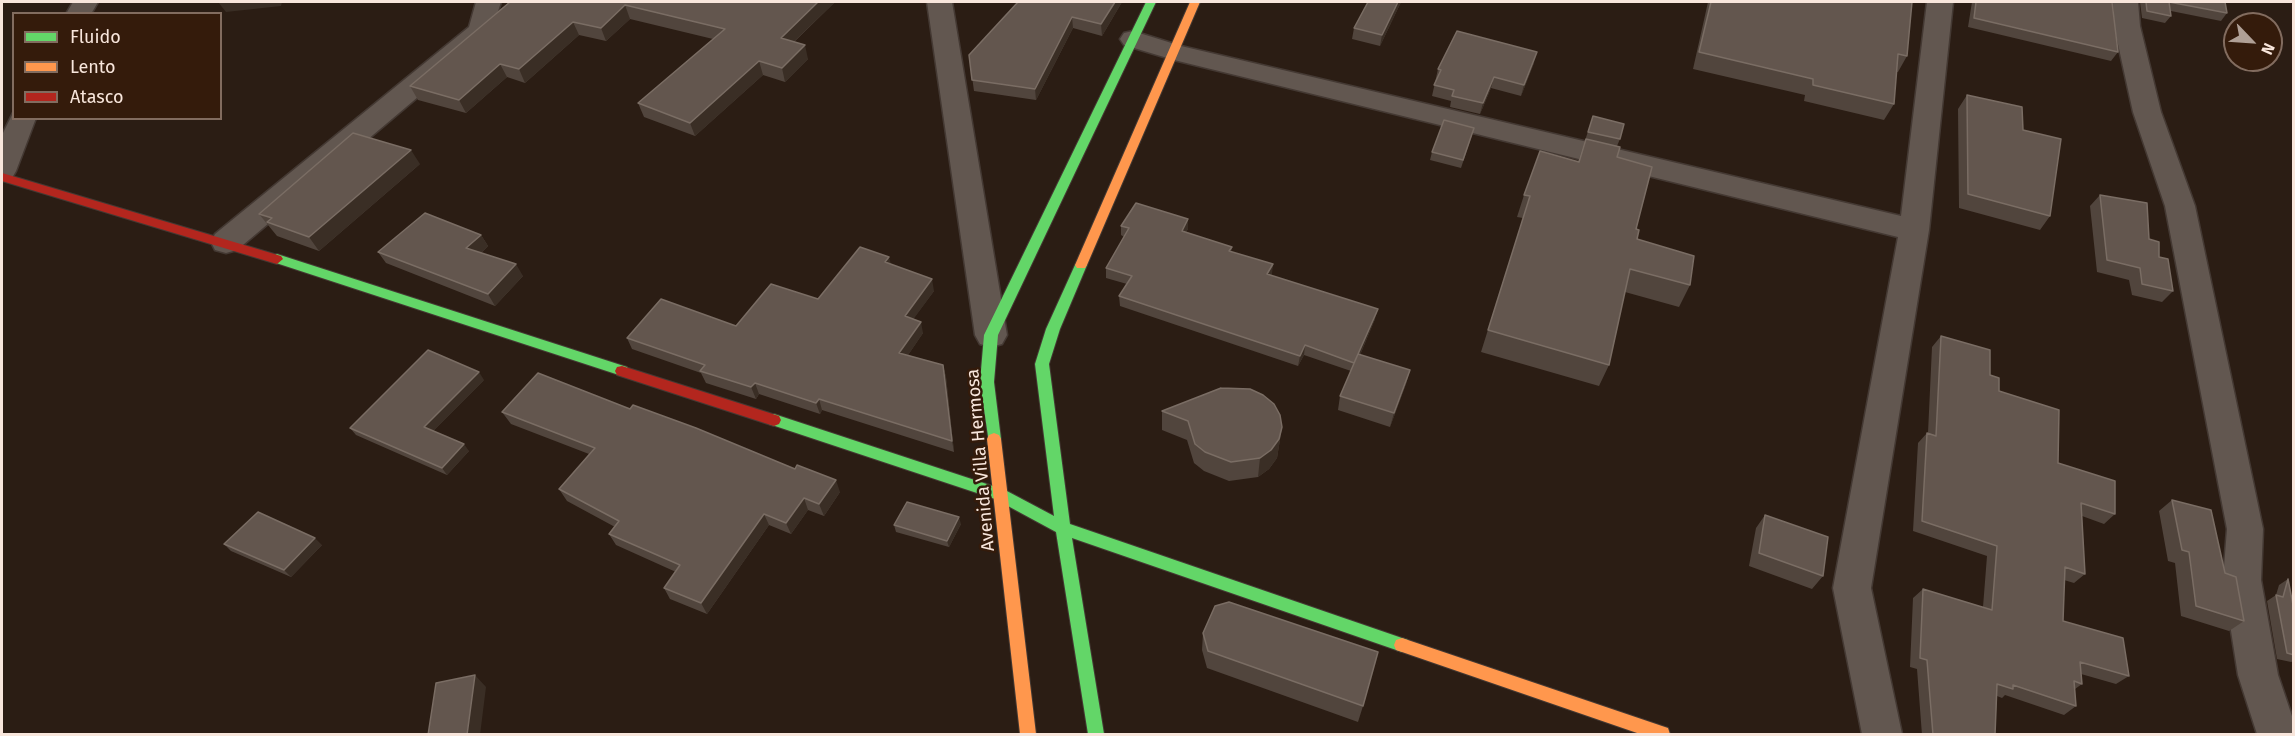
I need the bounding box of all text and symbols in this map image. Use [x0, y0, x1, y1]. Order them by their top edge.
legend [12, 12, 222, 120]
north arrow [2223, 12, 2283, 72]
text: Fluido [70, 26, 121, 48]
text: N [2257, 40, 2279, 58]
text: Lento [70, 56, 116, 78]
text: Atasco [70, 86, 123, 108]
street label: Avenida Villa Hermosa [962, 368, 1000, 552]

